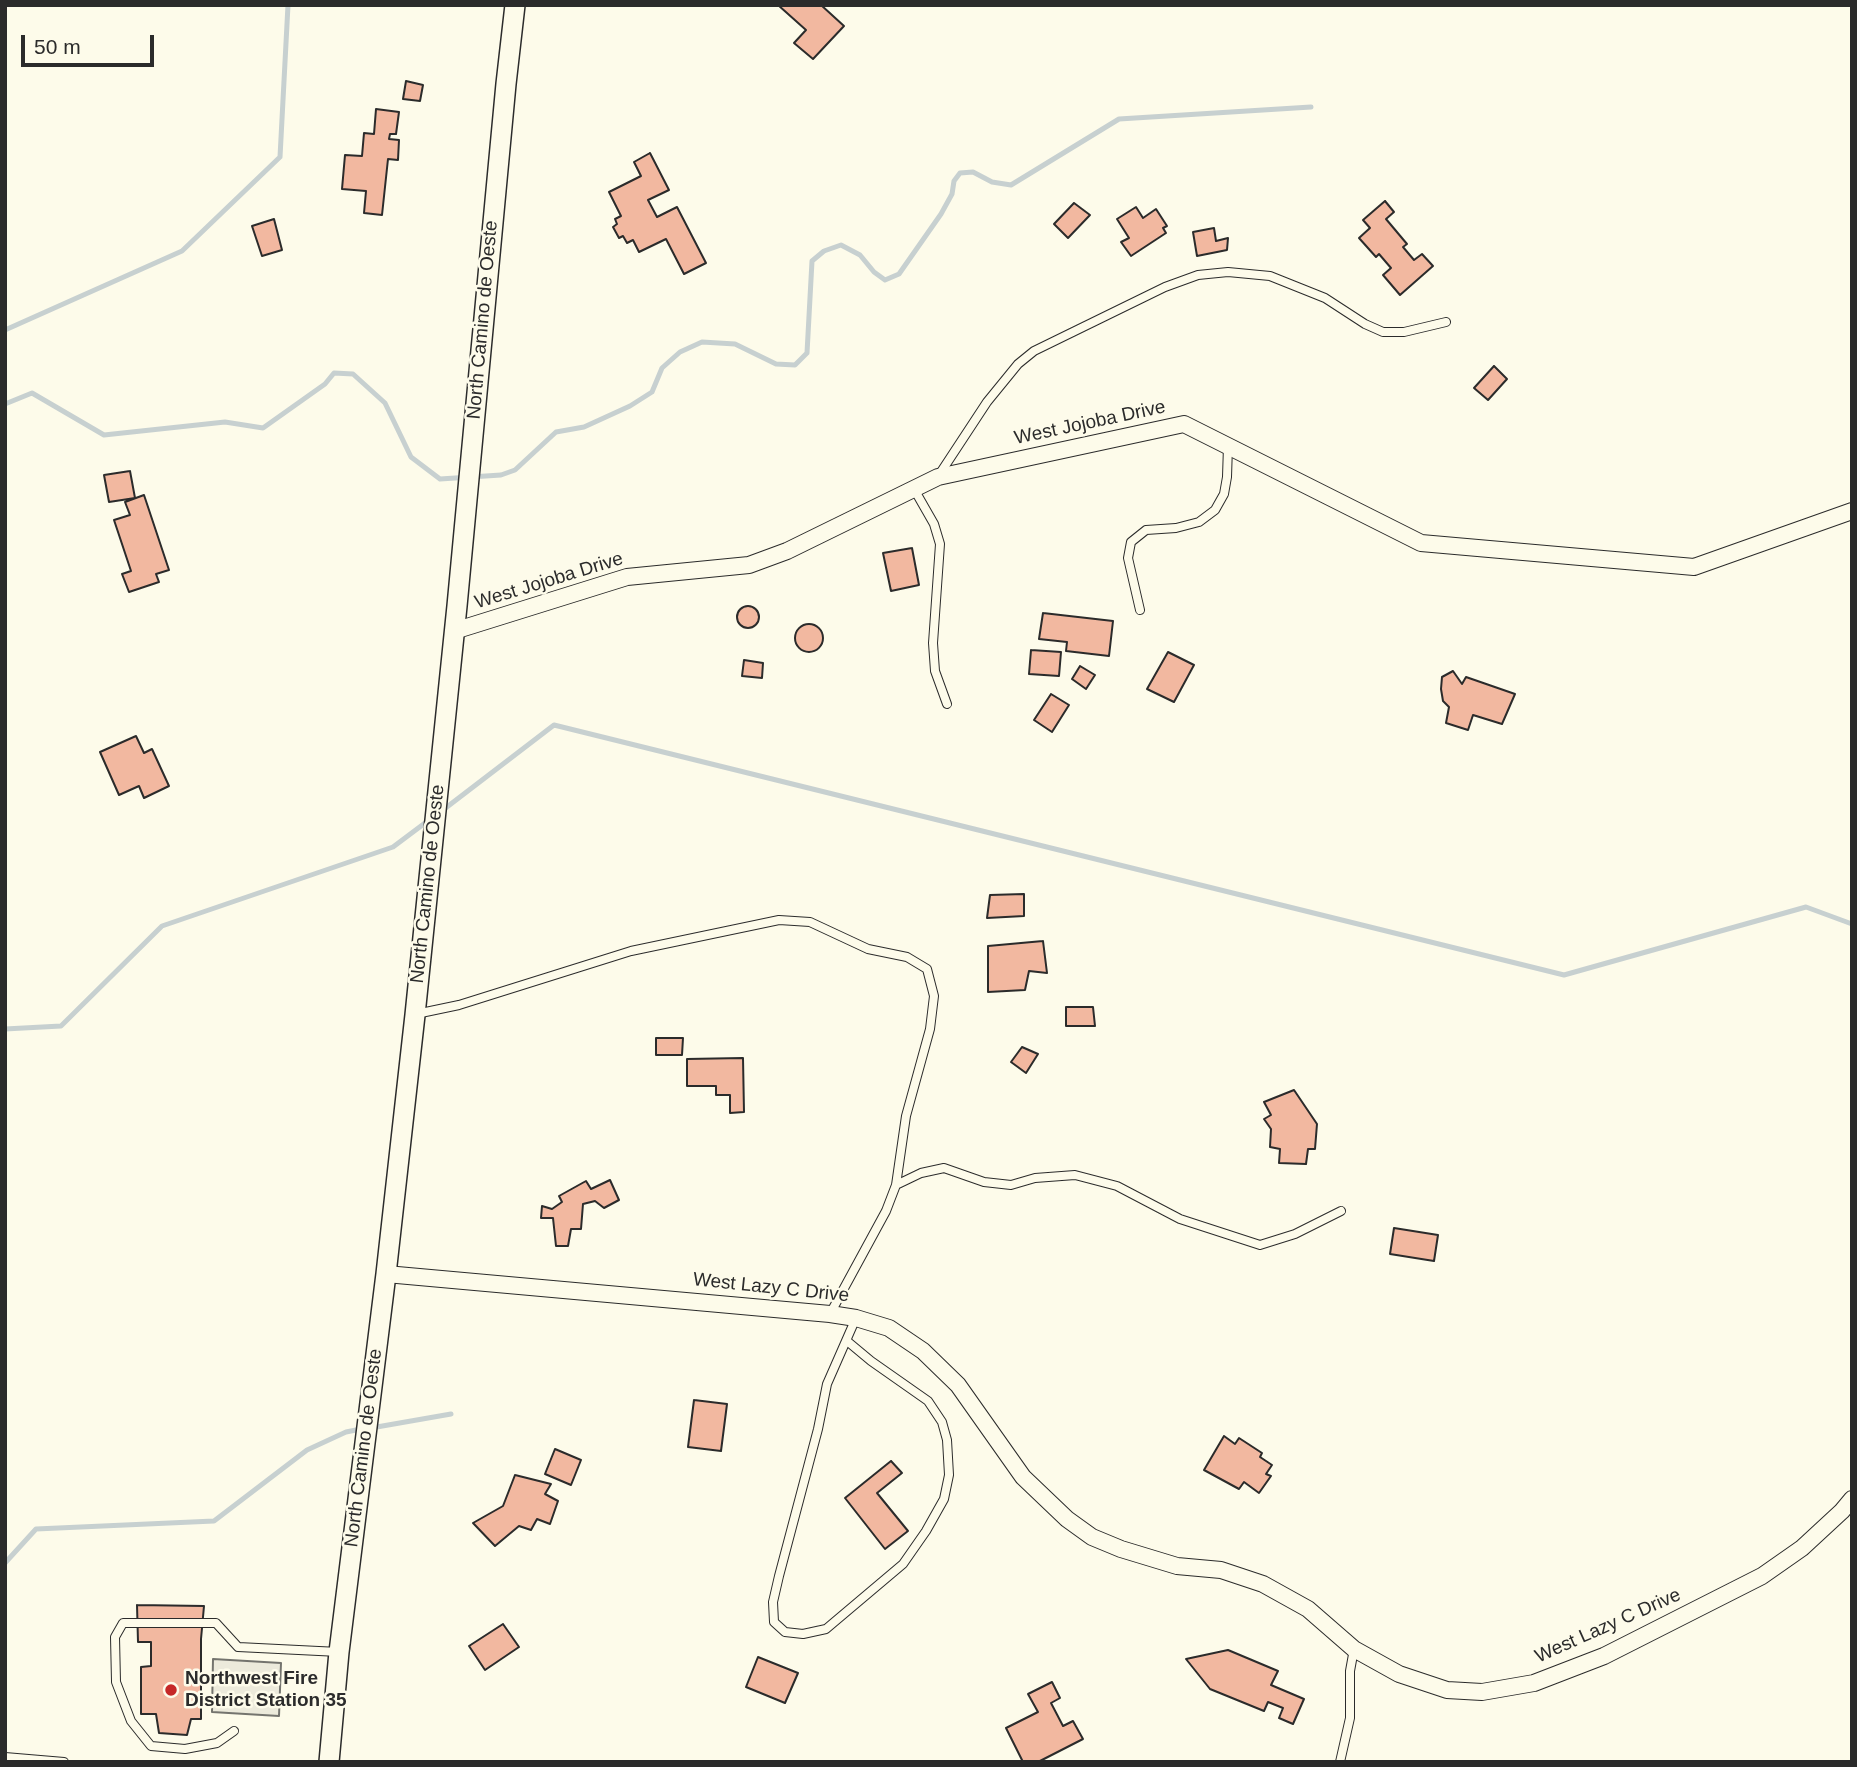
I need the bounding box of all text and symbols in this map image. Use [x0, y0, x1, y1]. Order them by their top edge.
scale bar [24, 21, 158, 65]
text: 50 m [34, 35, 81, 58]
street label: North Camino de Oeste [463, 220, 503, 420]
street label: West Jojoba Drive [1012, 396, 1168, 450]
street label: West Jojoba Drive [472, 548, 626, 614]
street label: North Camino de Oeste [406, 784, 450, 984]
street label: West Lazy C Drive [692, 1268, 850, 1308]
street label: North Camino de Oeste [341, 1348, 387, 1548]
street label: West Lazy C Drive [1532, 1584, 1684, 1668]
place label: Northwest Fire District Station 35 [185, 1668, 347, 1712]
marker: Northwest Fire District Station 35 [163, 1682, 179, 1698]

